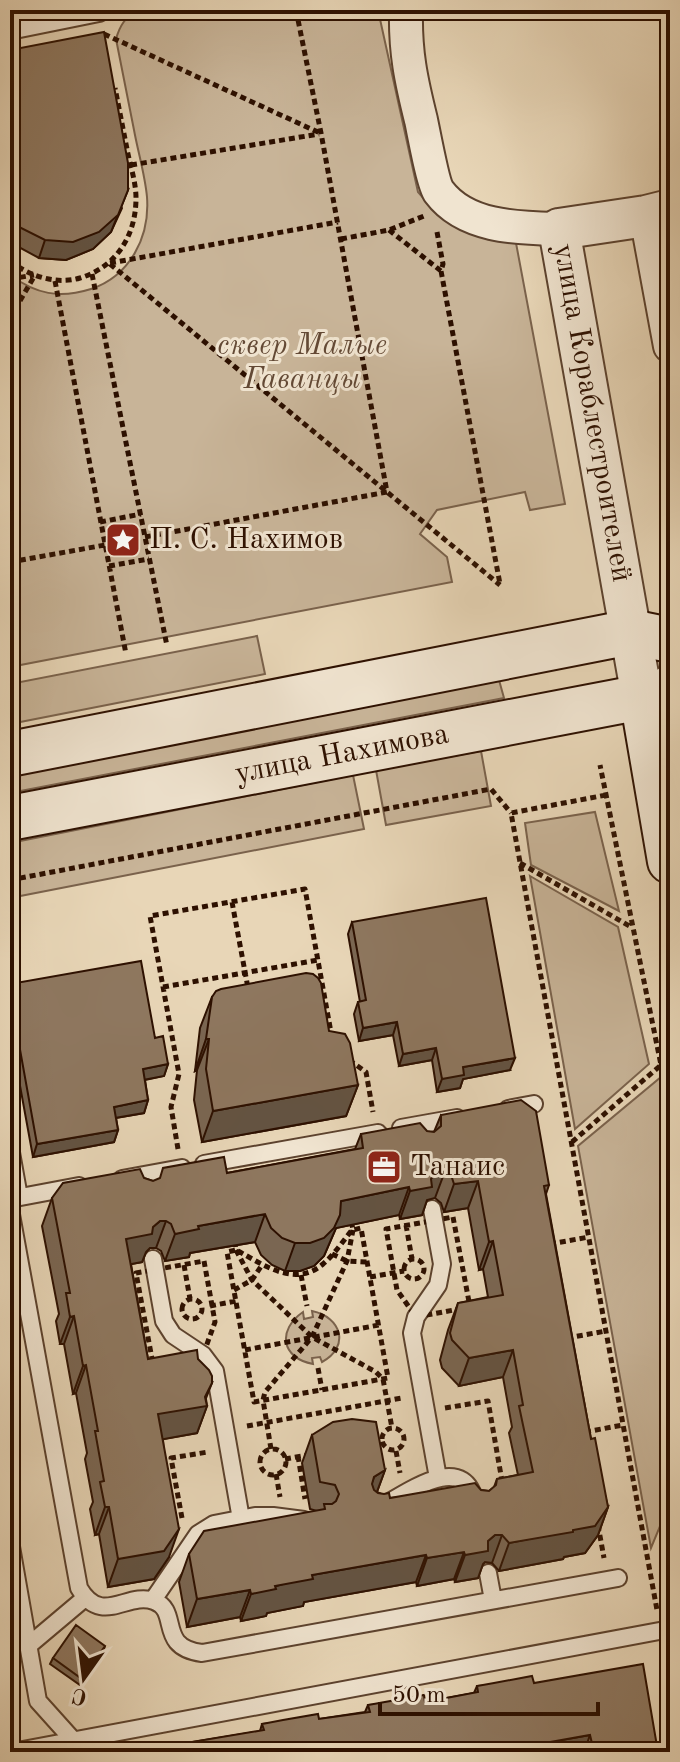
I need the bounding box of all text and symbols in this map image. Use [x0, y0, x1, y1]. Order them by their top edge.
street label: улица Кораблестроителей [547, 242, 637, 584]
park label: сквер Малые Гаванцы [217, 331, 387, 395]
place icon: П. С. Нахимов [104, 521, 142, 559]
place label: П. С. Нахимов [149, 525, 343, 555]
street label: улица Нахимова [233, 719, 451, 790]
office icon: Танаис [365, 1148, 403, 1186]
place label: Танаис [410, 1152, 505, 1182]
north arrow [44, 1638, 124, 1718]
scale bar [380, 1666, 598, 1716]
text: С [70, 1683, 89, 1708]
text: 50 m [392, 1684, 446, 1708]

